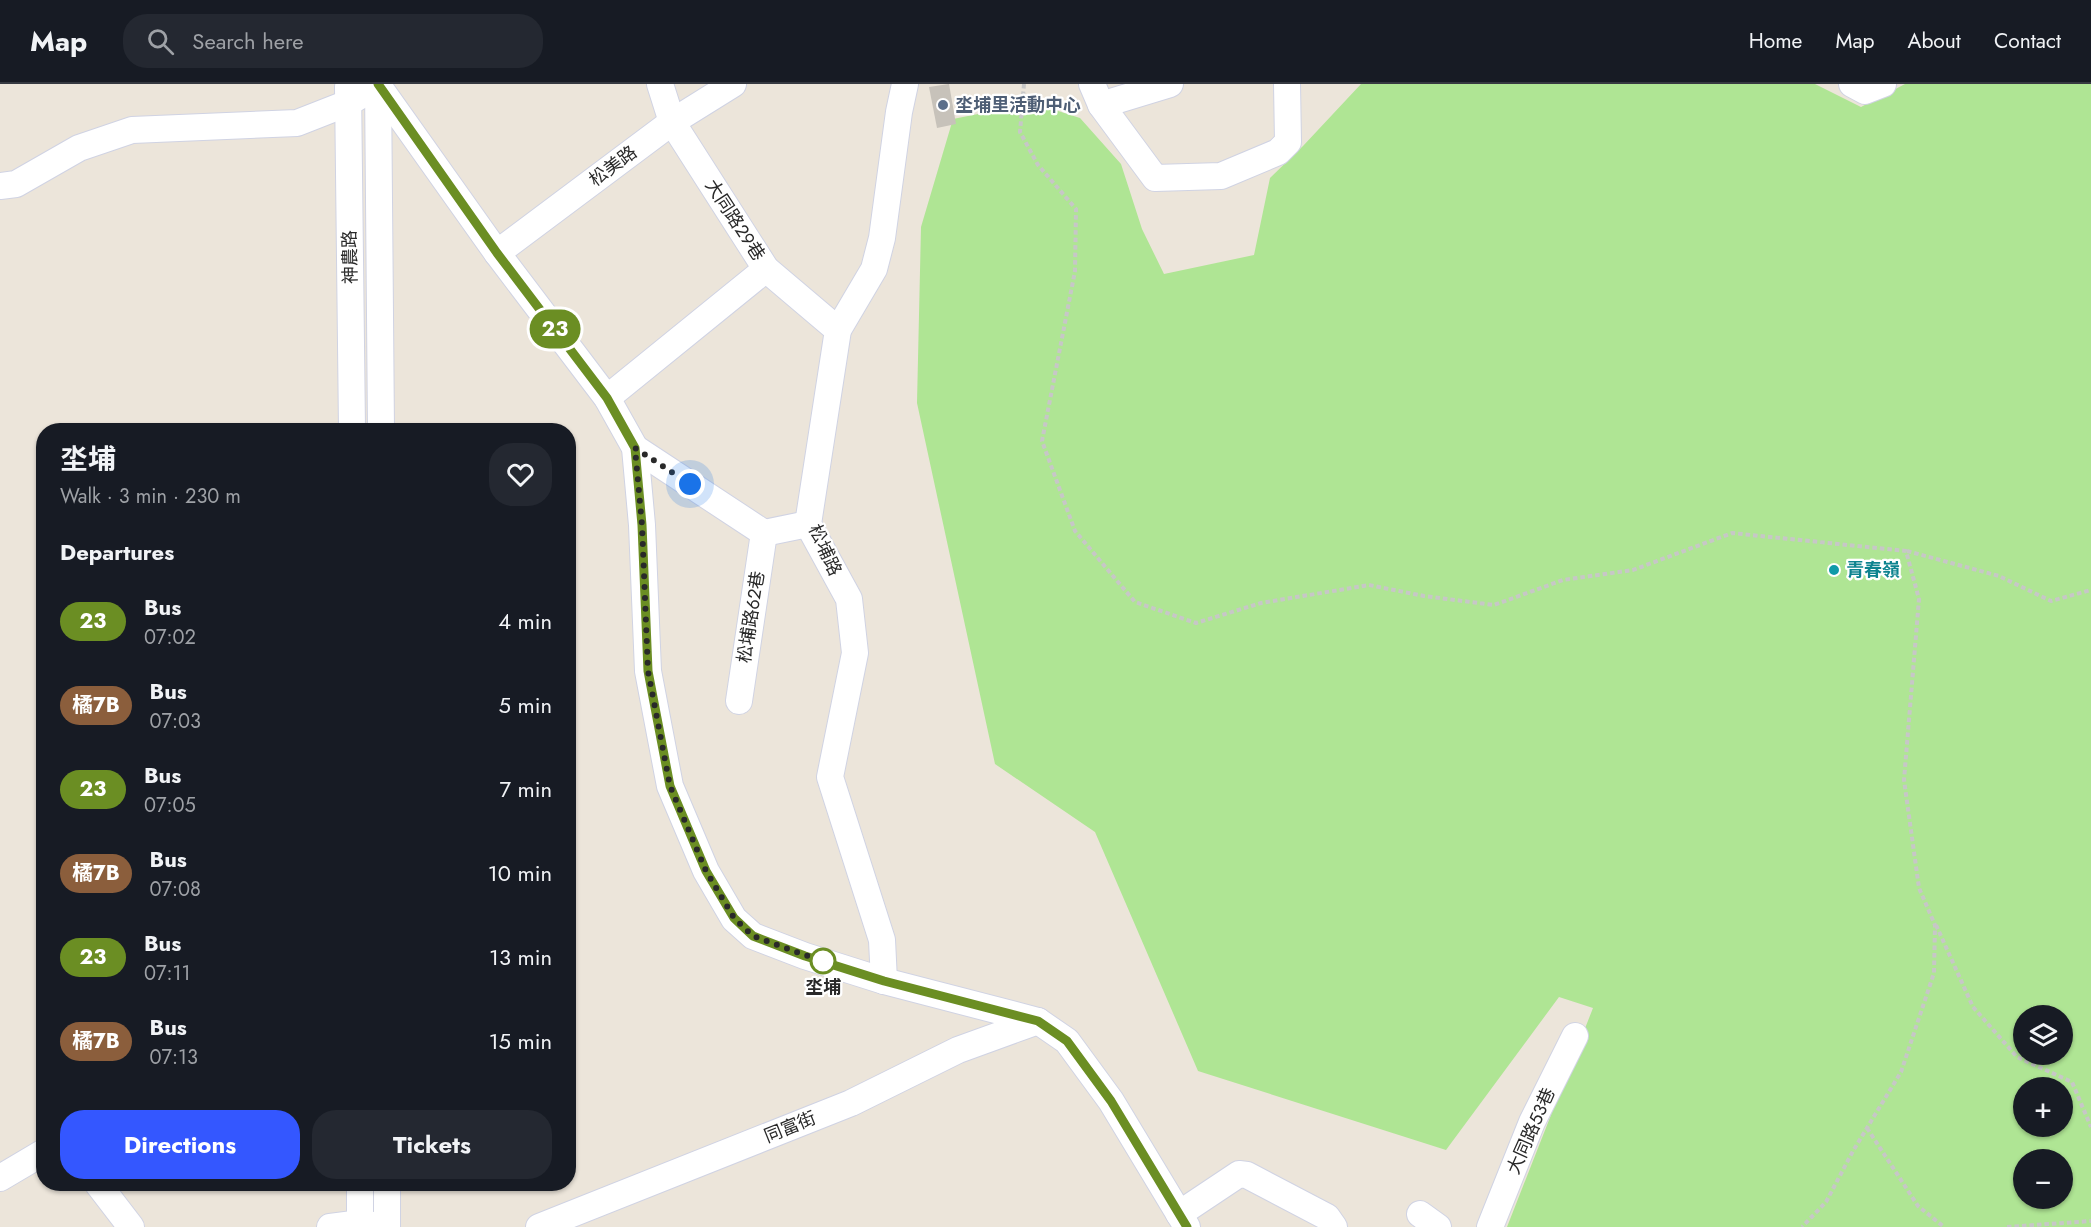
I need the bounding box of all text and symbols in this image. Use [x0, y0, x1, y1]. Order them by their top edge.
search box [123, 14, 543, 68]
text: Map [30, 21, 87, 62]
icon: search [144, 25, 177, 58]
text: Search here [192, 25, 304, 57]
text: Home [1749, 26, 1802, 56]
text: Map [1835, 26, 1875, 56]
text: About [1908, 26, 1961, 56]
text: Contact [1994, 26, 2061, 56]
place label: 坔埔里活動中心 [955, 92, 1081, 118]
marker: 坔埔里活動中心 [936, 98, 950, 112]
street label: 松美路 [584, 139, 642, 193]
street label: 大同路29巷 [699, 174, 771, 266]
street label: 神農路 [337, 230, 363, 284]
line badge: 23 [528, 310, 582, 348]
text: 23 [542, 314, 568, 344]
text: 坔埔 [60, 439, 116, 480]
button: heart [489, 443, 552, 506]
your location [675, 469, 705, 499]
text: Walk · 3 min · 230 m [60, 482, 241, 511]
street label: 松埔路 [802, 520, 848, 580]
text: Departures [60, 536, 174, 568]
place label: 青春嶺 [1846, 557, 1900, 583]
marker: 青春嶺 [1827, 563, 1841, 577]
street label: 松埔路62巷 [731, 569, 771, 665]
text: Bus [144, 591, 181, 623]
text: 4 min [498, 605, 552, 637]
text: 23 [80, 606, 106, 636]
text: 07:02 [144, 623, 196, 652]
text: Bus [150, 675, 187, 707]
text: 5 min [499, 689, 552, 721]
text: 橘7B [72, 690, 120, 720]
text: 07:03 [150, 707, 201, 736]
text: Bus [144, 759, 181, 791]
text: 7 min [499, 773, 552, 805]
text: 23 [80, 774, 106, 804]
text: 07:05 [144, 791, 196, 820]
text: Bus [150, 843, 187, 875]
text: 10 min [488, 857, 552, 889]
text: 橘7B [72, 858, 120, 888]
text: 07:08 [150, 875, 201, 904]
text: Bus [144, 927, 181, 959]
text: 13 min [489, 941, 552, 973]
text: 23 [80, 942, 106, 972]
marker: 坔埔 [810, 948, 836, 974]
text: 07:11 [144, 959, 191, 988]
place label: 坔埔 [805, 974, 841, 1000]
map controls [2013, 1005, 2073, 1209]
button: layers [2013, 1005, 2073, 1065]
text: Bus [150, 1011, 187, 1043]
text: 15 min [489, 1025, 552, 1057]
text: 橘7B [72, 1026, 120, 1056]
text: 07:13 [150, 1043, 198, 1072]
button: + [2013, 1077, 2073, 1137]
street label: 大同路53巷 [1500, 1084, 1562, 1178]
street label: 同富街 [760, 1105, 820, 1149]
button: Directions [60, 1110, 300, 1179]
button: Tickets [312, 1110, 552, 1179]
button: − [2013, 1149, 2073, 1209]

